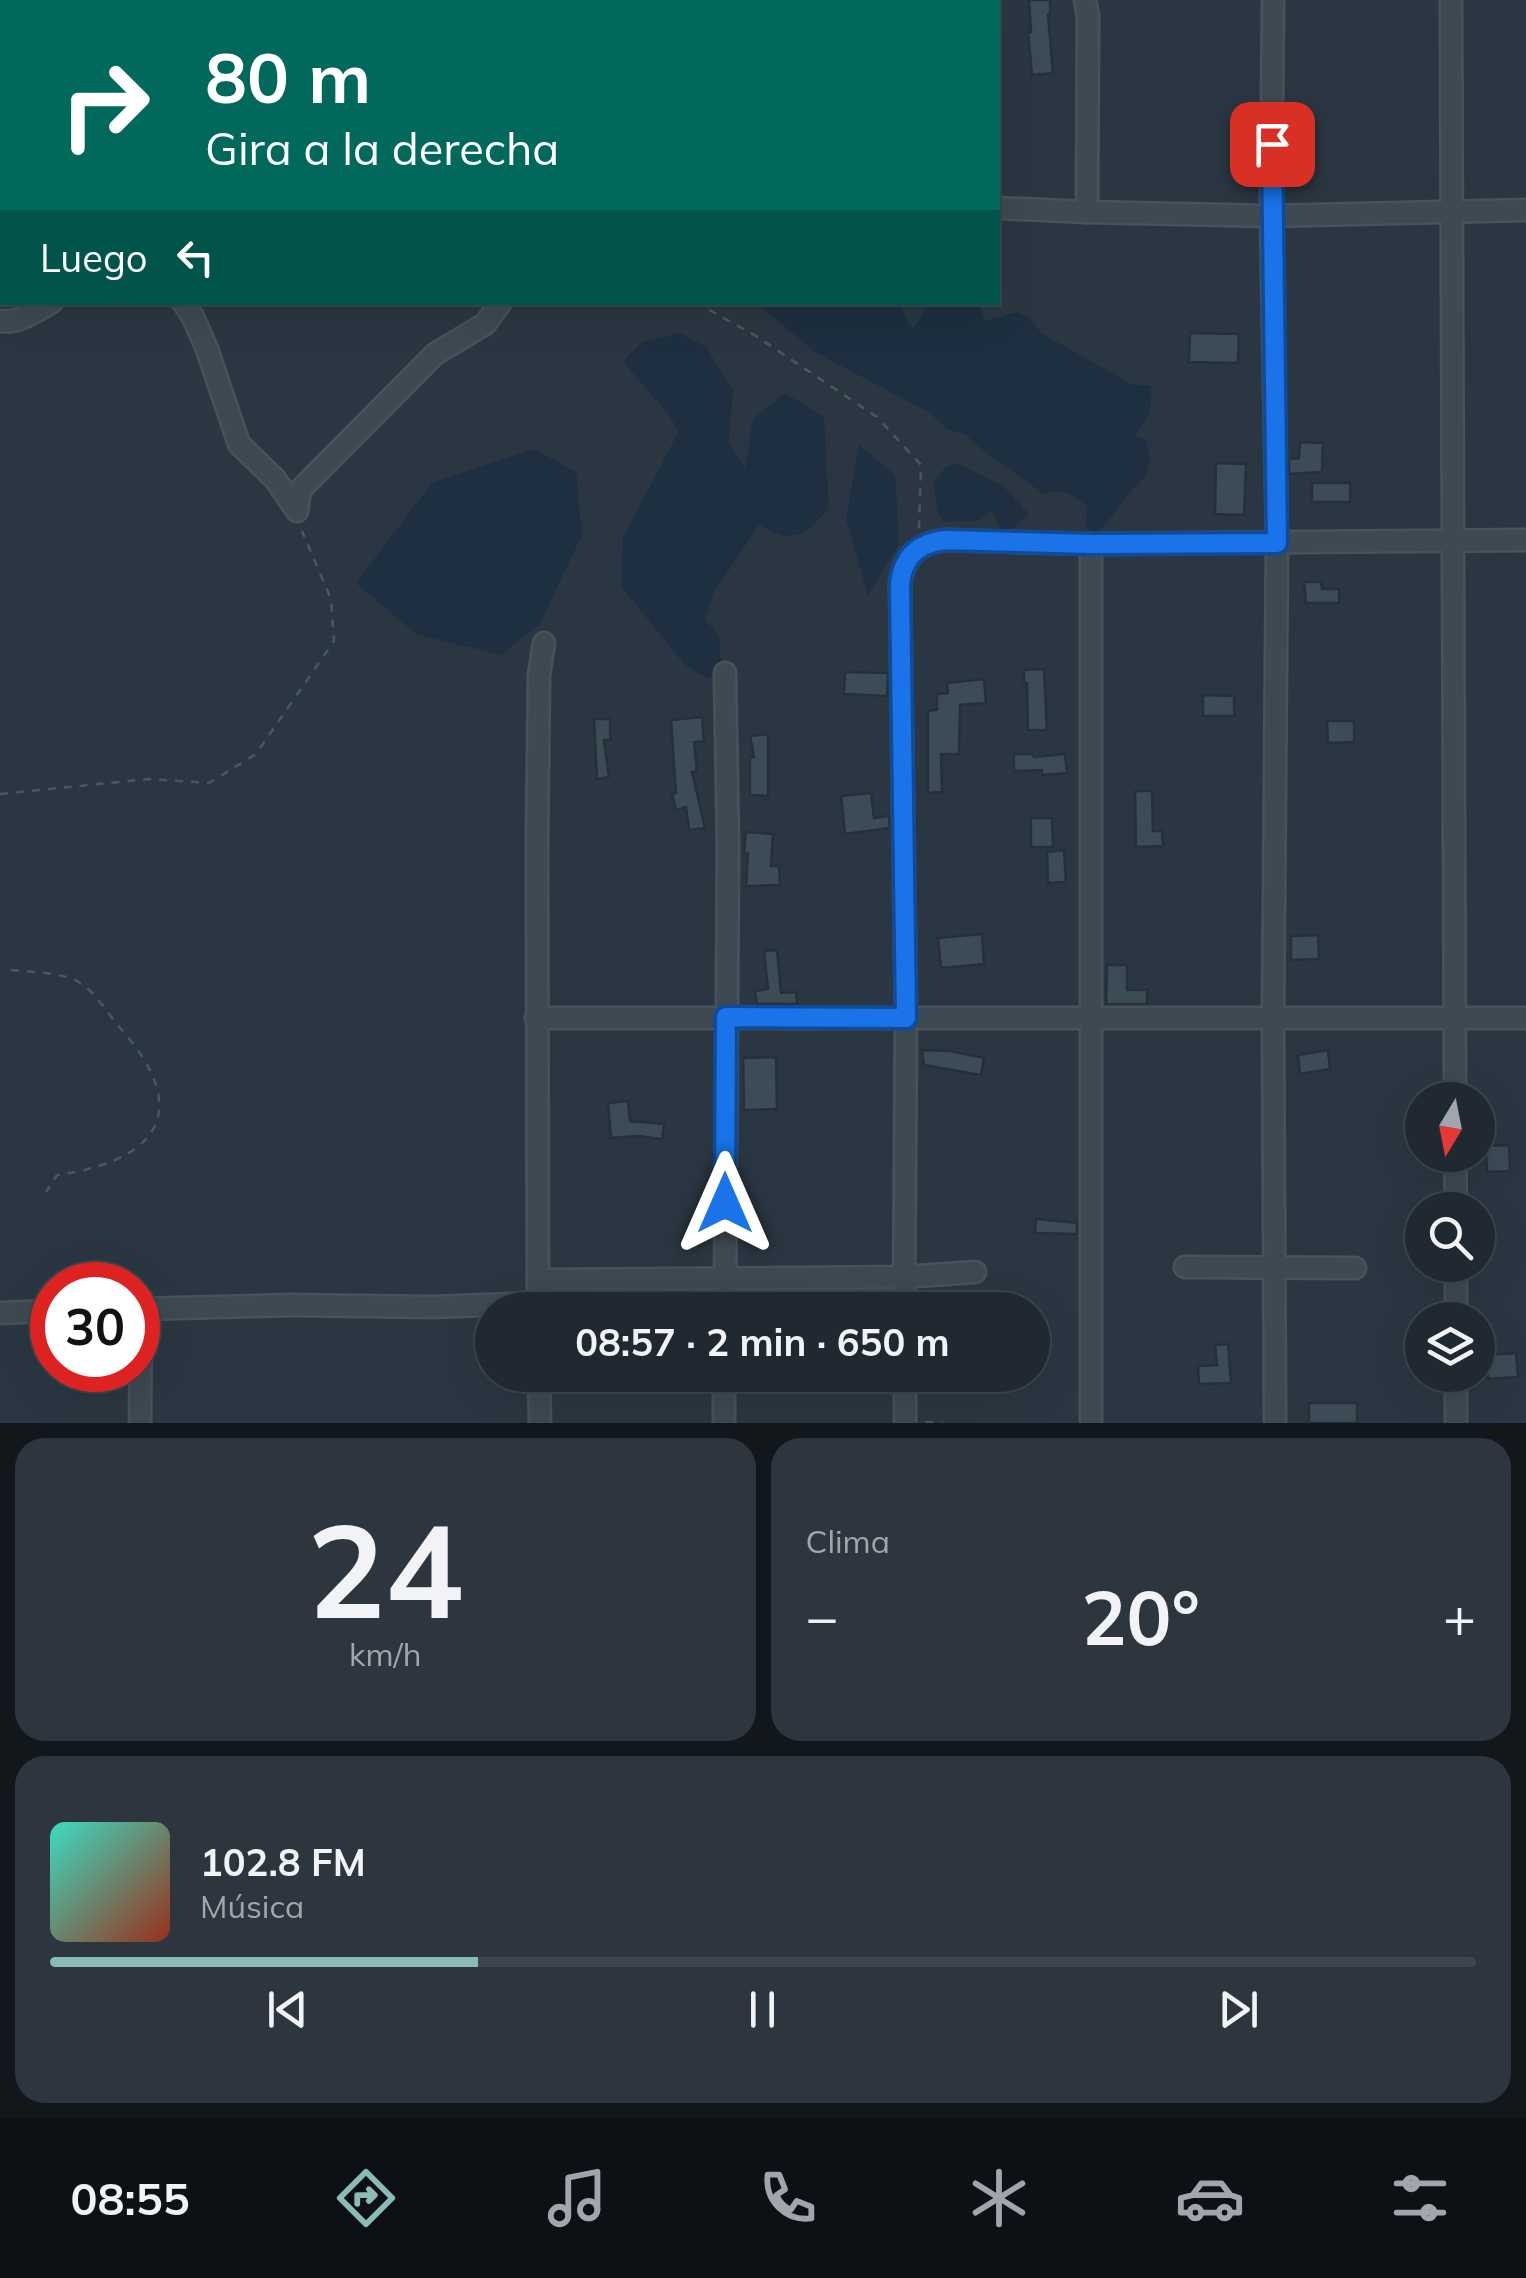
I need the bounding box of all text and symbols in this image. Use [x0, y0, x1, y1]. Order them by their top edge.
text: 80 m [205, 33, 371, 121]
icon: right [40, 40, 170, 170]
pin [1230, 102, 1315, 187]
icon: arrive [1245, 117, 1300, 172]
text: Gira a la derecha [205, 120, 559, 176]
icon: left [168, 230, 223, 285]
text: Luego [40, 234, 148, 282]
north arrow [1405, 1082, 1495, 1172]
map controls [1405, 1082, 1495, 1392]
position arrow [673, 1151, 777, 1255]
button: search [1405, 1192, 1495, 1282]
speed limit sign: 30 [30, 1262, 160, 1392]
button: layers [1405, 1302, 1495, 1392]
text: 08:57 · 2 min · 650 m [575, 1318, 950, 1366]
text: 24 [307, 1487, 463, 1651]
text: Clima [806, 1521, 890, 1561]
text: 20° [1082, 1570, 1200, 1664]
text: − [806, 1582, 839, 1651]
text: + [1443, 1582, 1476, 1651]
text: km/h [349, 1634, 421, 1674]
text: 102.8 FM [200, 1838, 366, 1886]
text: Música [200, 1886, 304, 1926]
icon: previous [260, 1982, 315, 2037]
icon: pause [735, 1982, 790, 2037]
icon: next [1211, 1982, 1266, 2037]
icon: directions [331, 2163, 401, 2233]
icon: music [542, 2163, 612, 2233]
icon: phone [753, 2163, 823, 2233]
icon: climate [964, 2163, 1034, 2233]
icon: car [1175, 2163, 1245, 2233]
icon: filters [1385, 2163, 1455, 2233]
text: 08:55 [70, 2170, 190, 2226]

